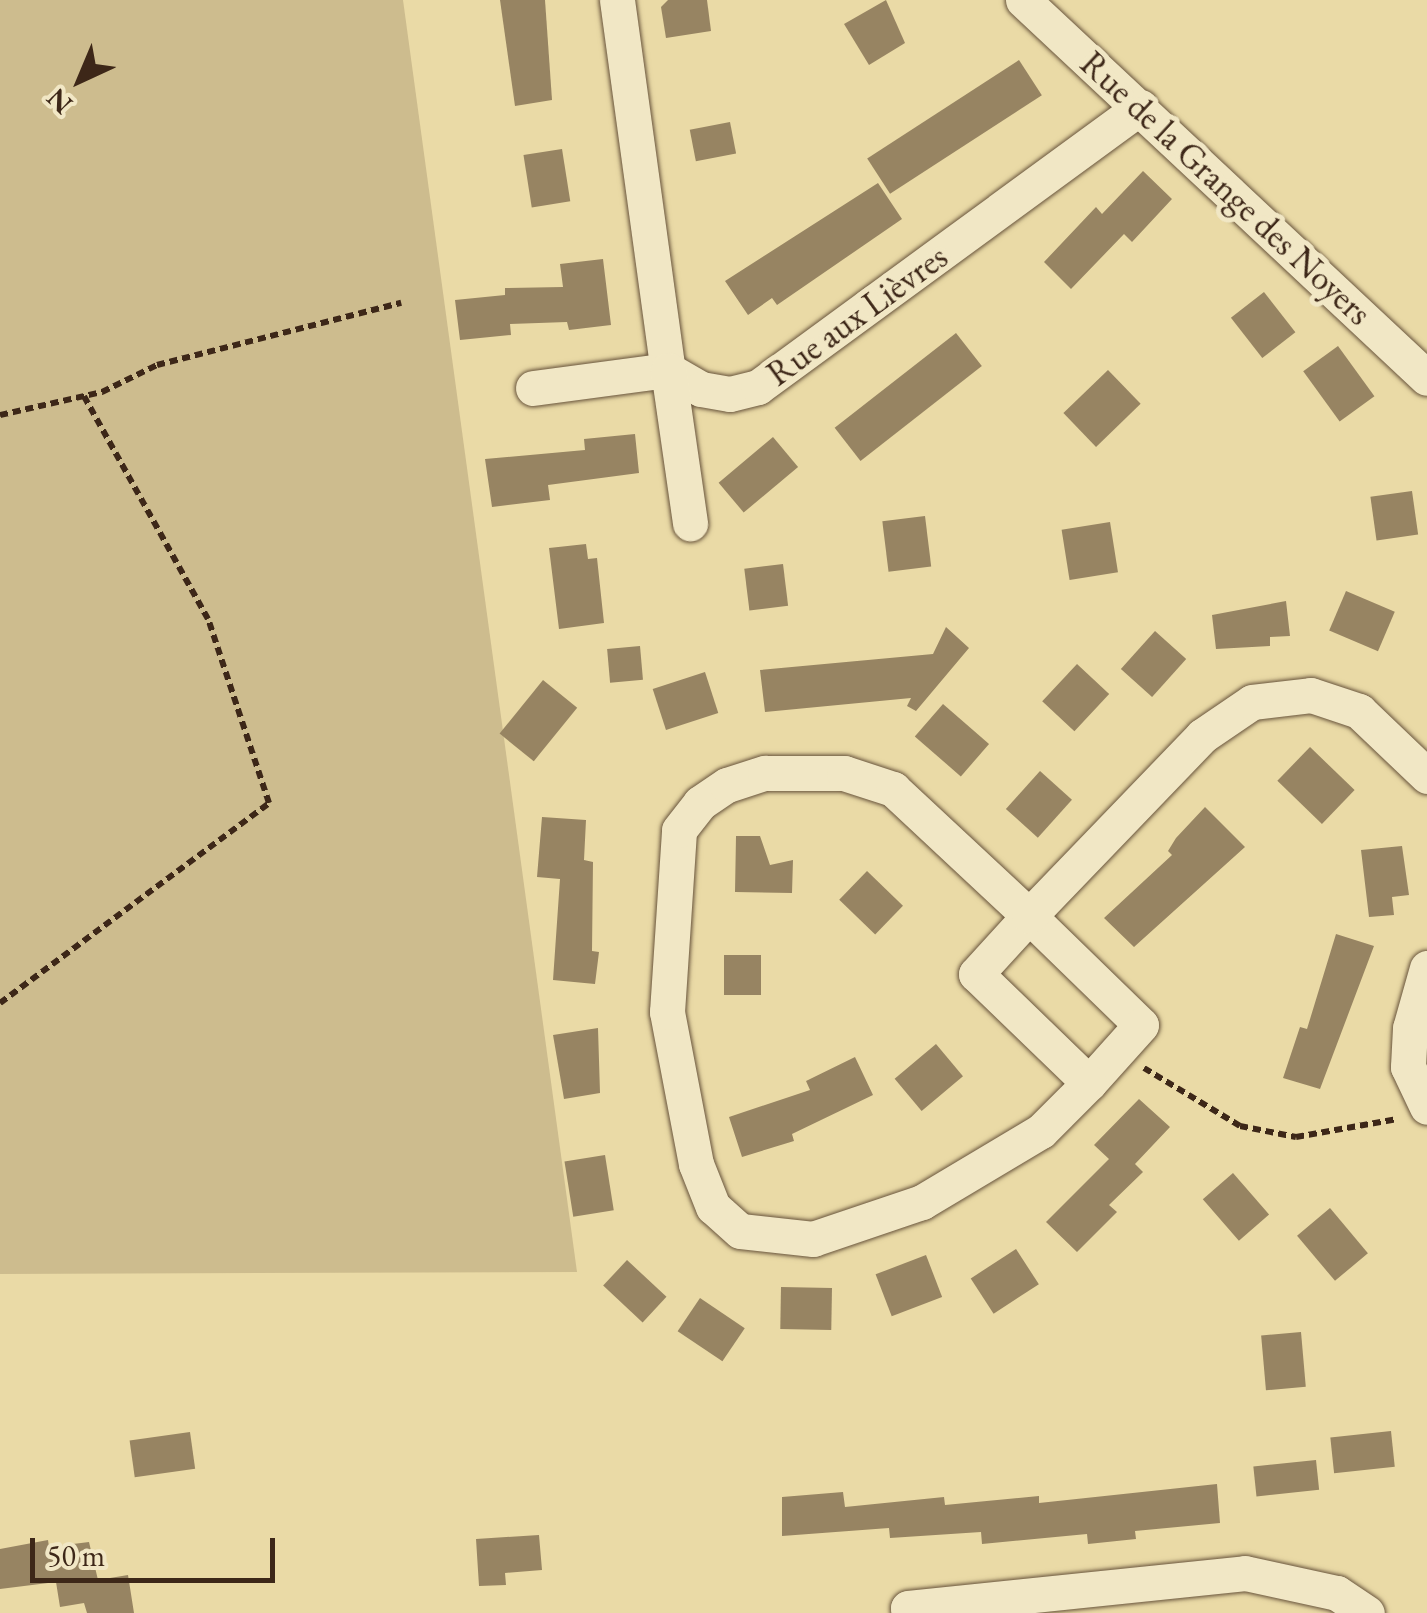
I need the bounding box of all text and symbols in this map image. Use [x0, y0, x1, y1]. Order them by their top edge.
north arrow [30, 30, 130, 130]
street label: Rue de la Grange des Noyers [1072, 42, 1380, 334]
text: N [39, 81, 80, 122]
street label: Rue aux Lièvres [758, 235, 956, 395]
scale bar [35, 1518, 280, 1580]
text: 50 m [47, 1536, 105, 1575]

